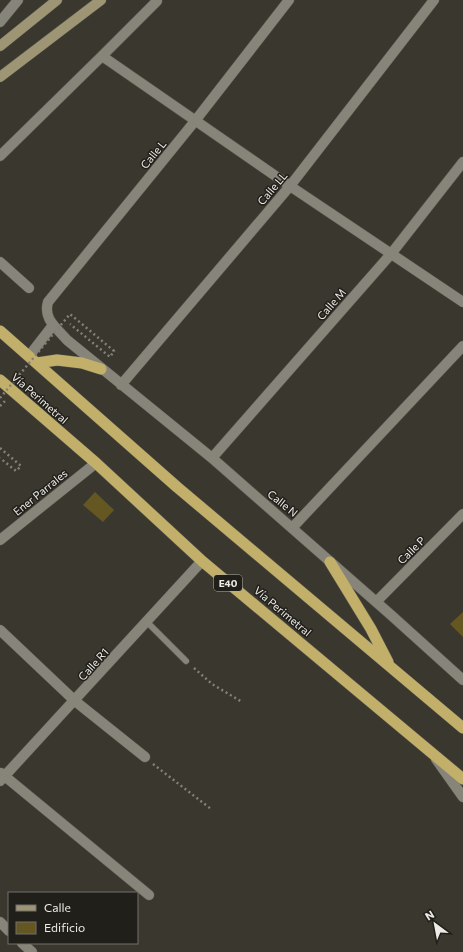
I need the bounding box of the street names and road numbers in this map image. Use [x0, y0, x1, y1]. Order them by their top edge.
street label: Calle L [138, 137, 168, 171]
street label: Calle LL [254, 169, 290, 207]
street label: Calle M [314, 286, 348, 322]
street label: Vía Perimetral [9, 370, 71, 426]
street label: Ener Parrales [10, 466, 70, 518]
street label: Calle N [265, 487, 301, 519]
street label: Calle P [394, 533, 428, 567]
road number: E40 [214, 575, 242, 591]
street label: Vía Perimetral [252, 583, 314, 639]
street label: Calle R1 [75, 645, 111, 683]

